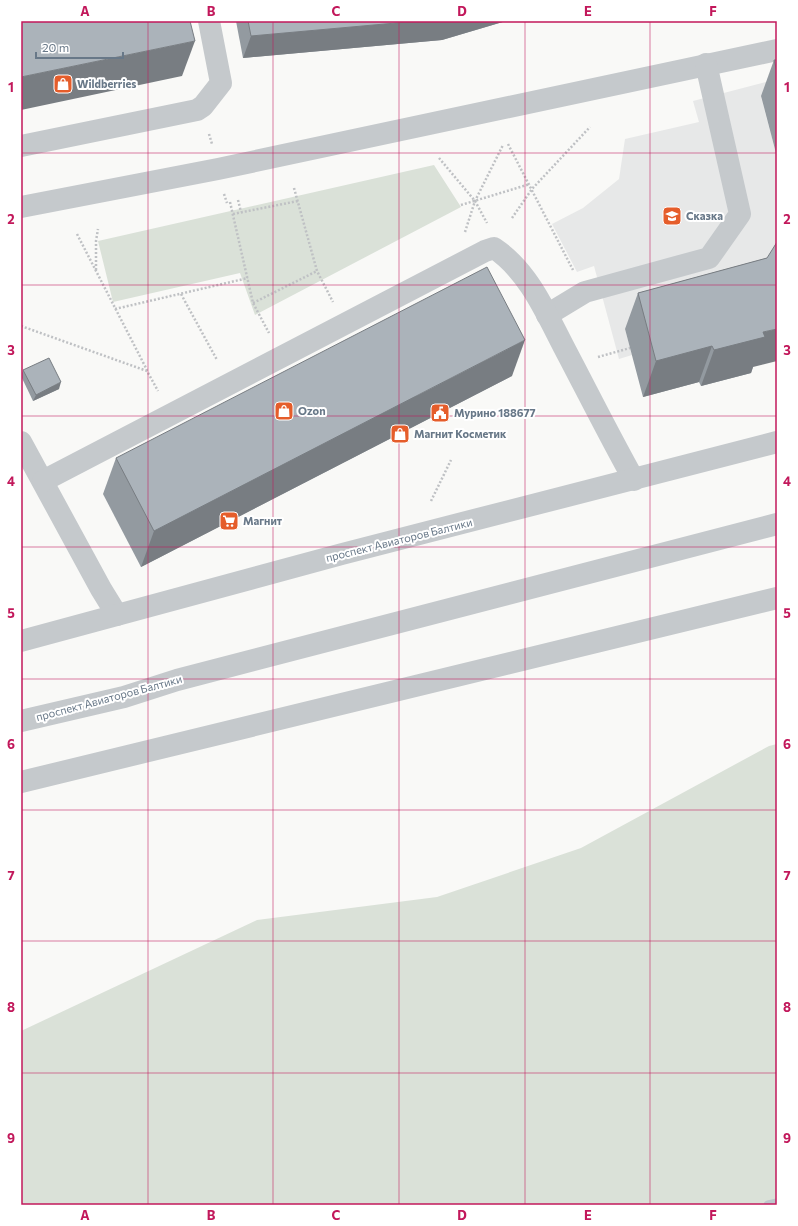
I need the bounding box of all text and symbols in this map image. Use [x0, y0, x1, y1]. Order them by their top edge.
text: A [80, 3, 90, 19]
text: B [207, 3, 216, 19]
text: C [332, 3, 341, 19]
text: D [457, 3, 467, 19]
text: E [584, 3, 592, 19]
text: F [709, 3, 717, 19]
scale bar [36, 34, 123, 60]
text: 20 m [42, 40, 69, 54]
shop icon: Wildberries [52, 73, 74, 95]
place label: Wildberries [77, 77, 136, 90]
text: 1 [8, 79, 14, 95]
text: 1 [784, 79, 790, 95]
school or university icon: Сказка [661, 205, 683, 227]
place label: Сказка [686, 209, 723, 222]
text: 2 [7, 211, 15, 227]
text: 2 [783, 211, 791, 227]
text: 3 [7, 342, 15, 358]
text: 3 [783, 342, 791, 358]
shop icon: Ozon [273, 400, 295, 422]
public building icon: Мурино 188677 [429, 402, 451, 424]
place label: Ozon [298, 404, 326, 417]
place label: Мурино 188677 [454, 406, 536, 419]
shop icon: Магнит Косметик [389, 423, 411, 445]
place label: Магнит Косметик [414, 427, 507, 440]
text: 4 [7, 473, 15, 489]
text: 4 [783, 473, 791, 489]
supermarket icon: Магнит [218, 510, 240, 532]
place label: Магнит [243, 514, 283, 527]
street label: проспект Авиаторов Балтики [324, 515, 474, 564]
text: 5 [7, 605, 15, 621]
text: 5 [783, 605, 791, 621]
street label: проспект Авиаторов Балтики [34, 672, 183, 723]
text: 6 [7, 736, 15, 752]
text: 6 [783, 736, 791, 752]
text: 7 [7, 867, 15, 883]
text: 7 [783, 867, 791, 883]
text: 8 [7, 999, 15, 1015]
text: 8 [783, 999, 791, 1015]
text: 9 [7, 1130, 15, 1146]
text: 9 [783, 1130, 791, 1146]
text: A [80, 1207, 90, 1223]
text: B [207, 1207, 216, 1223]
text: C [332, 1207, 341, 1223]
text: D [457, 1207, 467, 1223]
text: E [584, 1207, 592, 1223]
text: F [709, 1207, 717, 1223]

